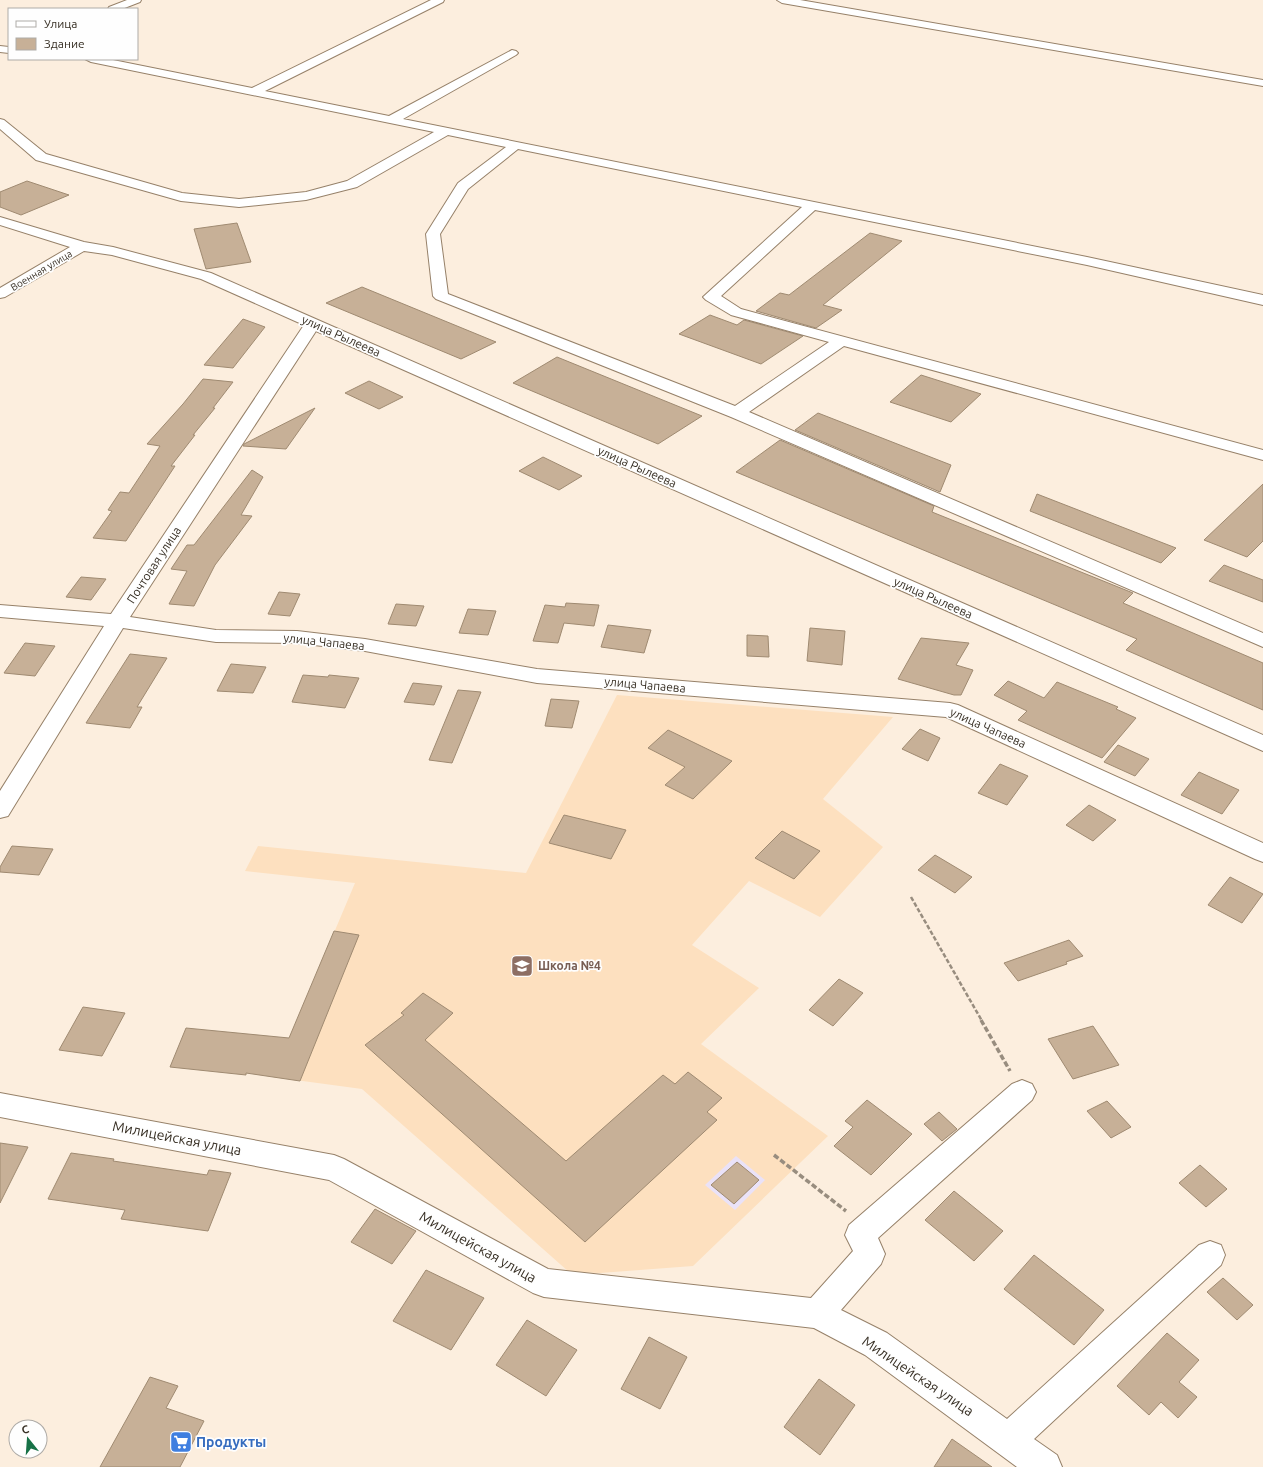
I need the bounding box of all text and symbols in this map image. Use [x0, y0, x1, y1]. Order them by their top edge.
legend [8, 8, 138, 60]
text: Улица [44, 17, 77, 30]
text: Здание [44, 37, 85, 50]
street label: Военная улица [9, 248, 74, 293]
street label: улица Рылеева [300, 312, 383, 359]
street label: улица Рылеева [596, 443, 679, 490]
street label: Почтовая улица [124, 524, 183, 605]
street label: улица Рылеева [892, 574, 975, 621]
street label: улица Чапаева [283, 631, 365, 652]
street label: улица Чапаева [604, 674, 686, 695]
street label: улица Чапаева [948, 705, 1028, 750]
school or university icon: Школа №4 [509, 953, 535, 979]
place label: Школа №4 [538, 959, 601, 972]
street label: Милицейская улица [111, 1118, 243, 1158]
street label: Милицейская улица [417, 1208, 539, 1286]
street label: Милицейская улица [859, 1333, 977, 1419]
north arrow [8, 1419, 48, 1459]
text: С [20, 1423, 30, 1436]
supermarket icon: Продукты [168, 1429, 194, 1455]
place label: Продукты [196, 1434, 266, 1450]

